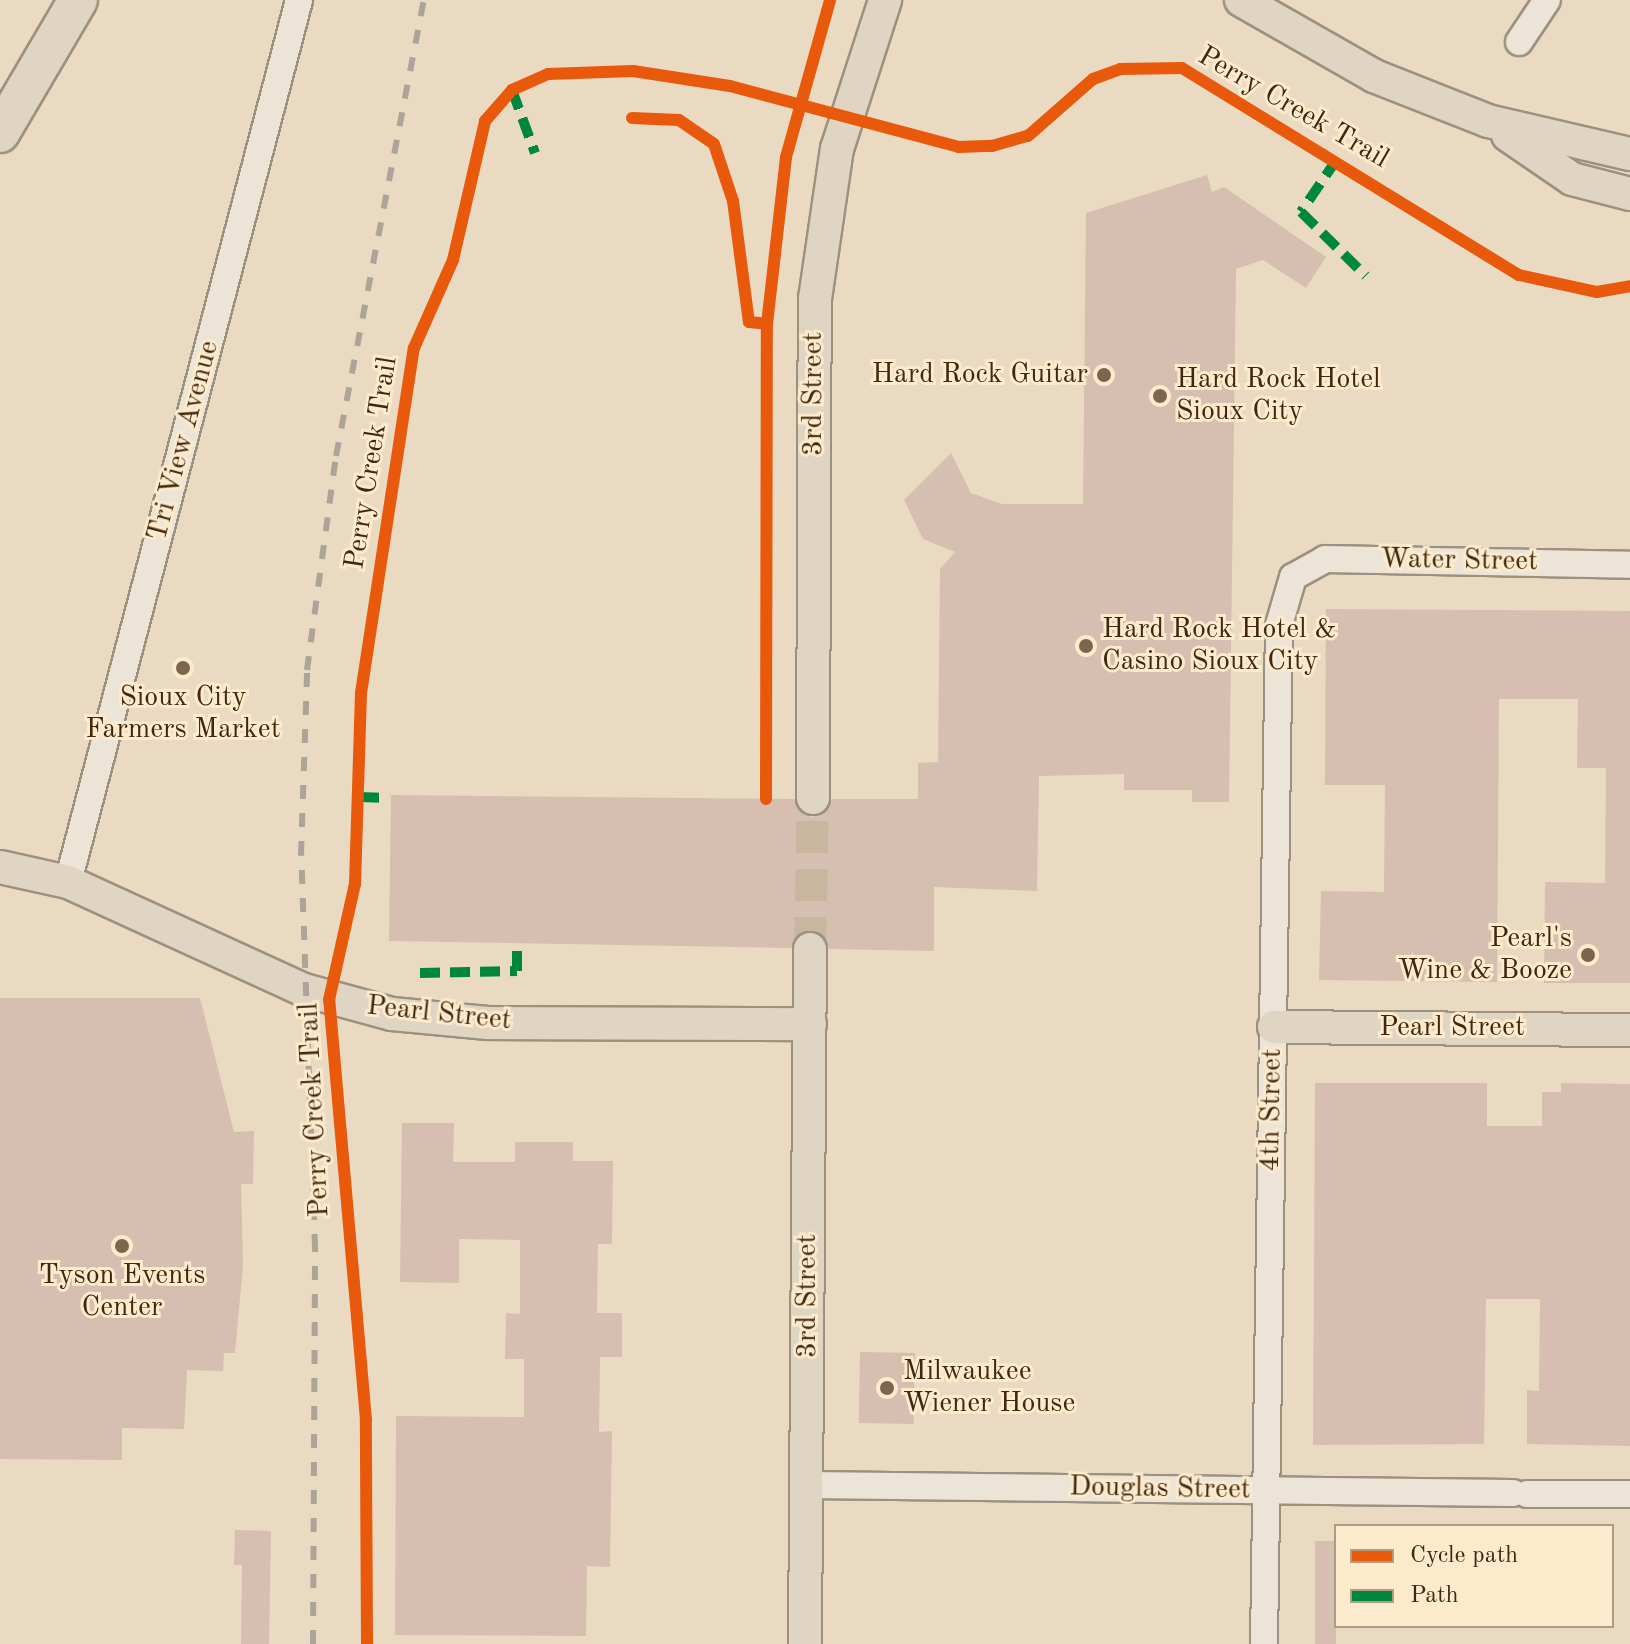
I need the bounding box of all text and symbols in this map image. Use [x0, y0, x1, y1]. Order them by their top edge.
street label: Perry Creek Trail [1192, 40, 1394, 176]
street label: 3rd Street [797, 332, 831, 456]
street label: Tri View Avenue [141, 337, 227, 545]
street label: Perry Creek Trail [339, 354, 405, 572]
place label: Hard Rock Guitar [872, 358, 1088, 392]
place label: Hard Rock Hotel Sioux City [1176, 363, 1381, 429]
marker: Hard Rock Guitar [1095, 366, 1113, 384]
marker: Hard Rock Hotel Sioux City [1151, 387, 1169, 405]
street label: Water Street [1380, 543, 1538, 579]
place label: Hard Rock Hotel & Casino Sioux City [1102, 613, 1336, 679]
marker: Hard Rock Hotel & Casino Sioux City [1077, 637, 1095, 655]
marker: Sioux City Farmers Market [174, 659, 192, 677]
place label: Sioux City Farmers Market [85, 681, 281, 747]
place label: Pearl's Wine & Booze [1398, 922, 1572, 988]
marker: Pearl's Wine & Booze [1579, 946, 1597, 964]
street label: Pearl Street [365, 990, 513, 1038]
street label: Perry Creek Trail [293, 1002, 337, 1218]
street label: Pearl Street [1379, 1011, 1525, 1045]
street label: 4th Street [1254, 1048, 1290, 1172]
street label: 3rd Street [791, 1234, 825, 1358]
marker: Tyson Events Center [113, 1237, 131, 1255]
place label: Tyson Events Center [39, 1259, 205, 1325]
place label: Milwaukee Wiener House [903, 1355, 1075, 1421]
marker: Milwaukee Wiener House [878, 1379, 896, 1397]
street label: Douglas Street [1069, 1471, 1251, 1507]
legend [1334, 1524, 1614, 1628]
text: Cycle path [1410, 1544, 1518, 1568]
text: Path [1410, 1584, 1459, 1608]

